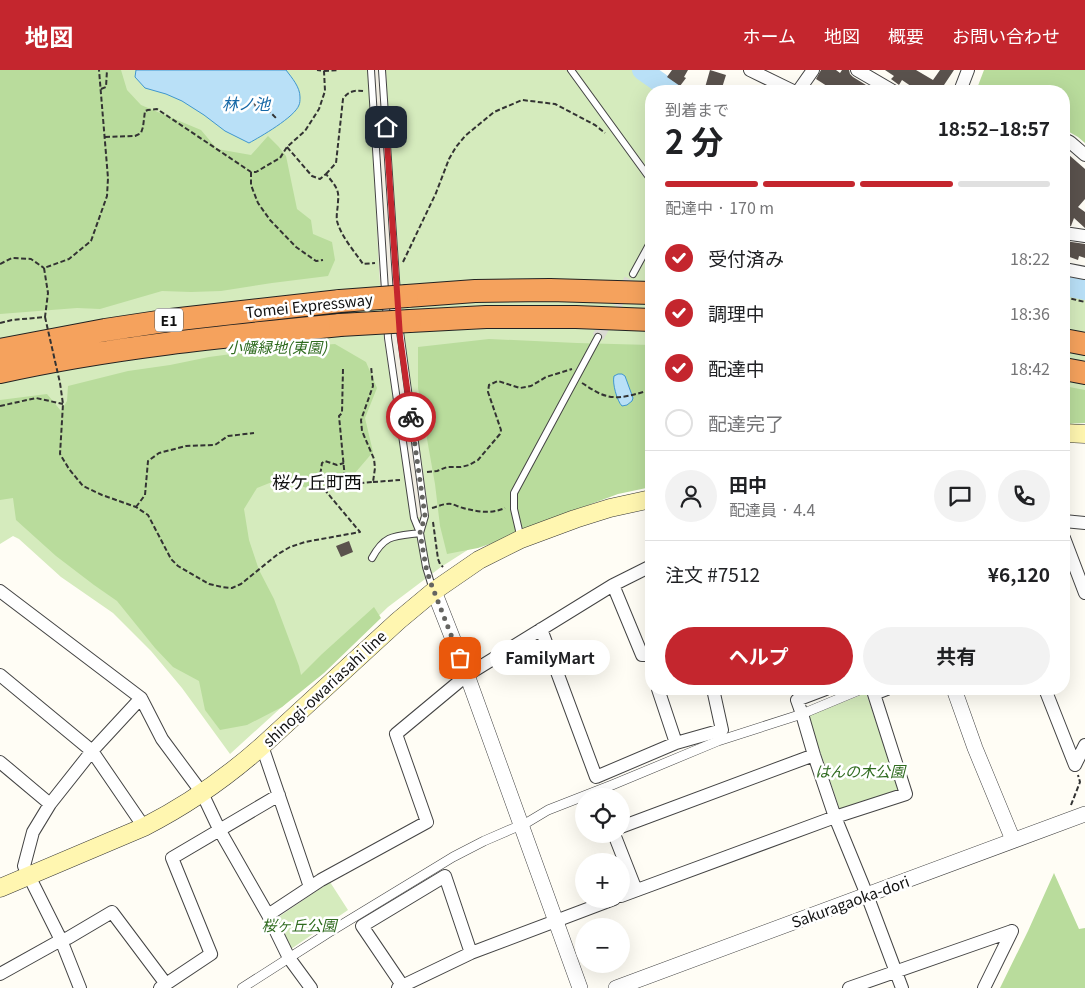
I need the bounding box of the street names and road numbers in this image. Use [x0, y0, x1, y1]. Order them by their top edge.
street label: Tomei Expressway [244, 288, 374, 322]
road number: E1 [155, 308, 183, 332]
street label: shinogi-owariasahi line [258, 625, 390, 751]
street label: Sakuragaoka-dori [788, 870, 912, 932]

